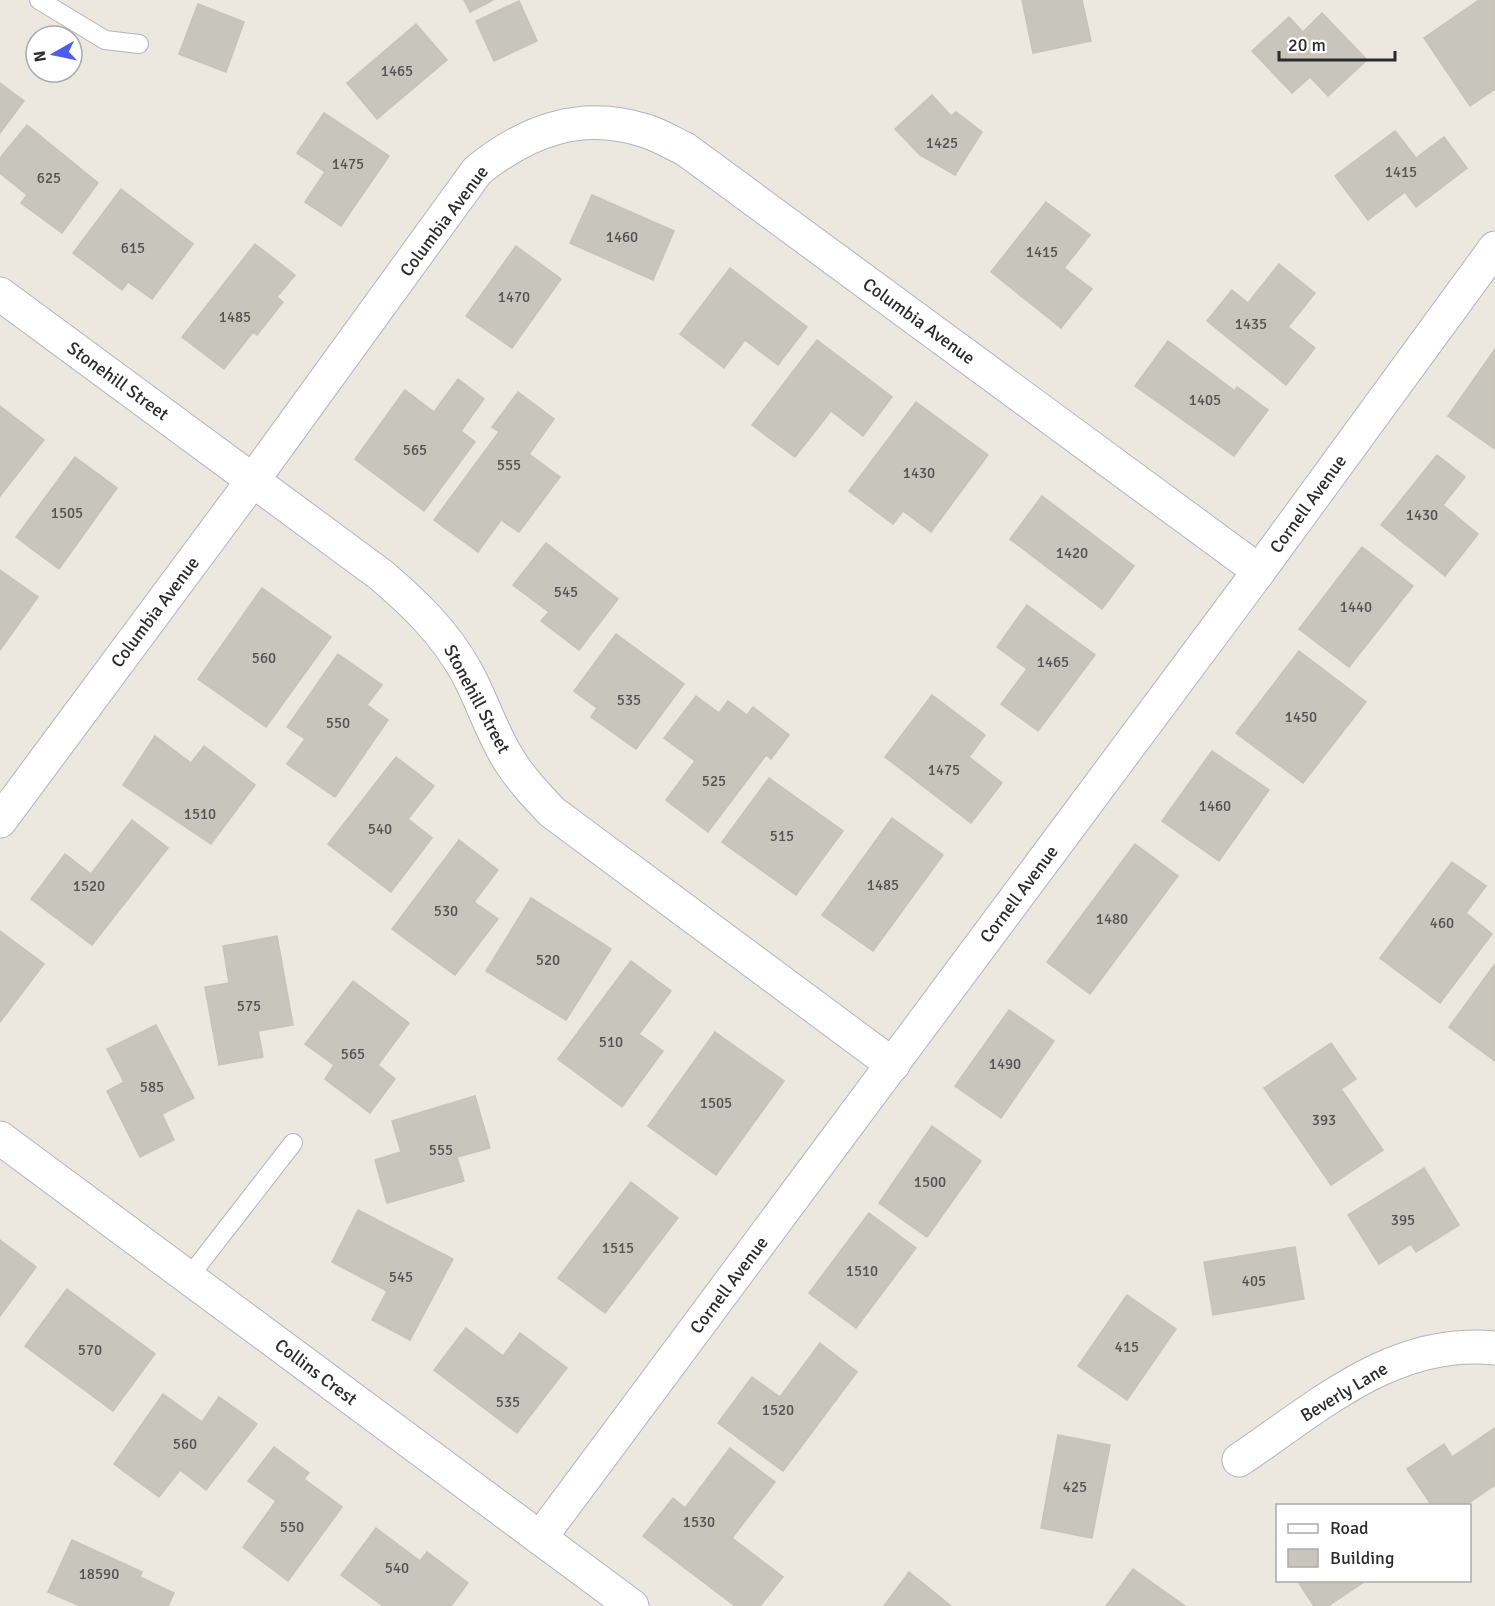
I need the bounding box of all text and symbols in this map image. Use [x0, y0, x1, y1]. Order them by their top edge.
north arrow [24, 24, 84, 84]
scale bar [1279, 24, 1394, 62]
text: 20 m [1288, 34, 1326, 56]
text: N [29, 49, 51, 63]
house number: 1465 [381, 62, 413, 80]
house number: 1425 [926, 134, 958, 152]
house number: 1475 [332, 155, 364, 173]
street label: Columbia Avenue [395, 161, 493, 281]
house number: 1415 [1385, 163, 1417, 181]
house number: 625 [37, 169, 61, 187]
house number: 1460 [606, 228, 638, 246]
house number: 615 [121, 239, 145, 257]
house number: 1415 [1026, 243, 1058, 261]
street label: Columbia Avenue [859, 273, 979, 369]
house number: 1470 [498, 288, 530, 306]
house number: 1485 [219, 308, 251, 326]
house number: 1435 [1235, 315, 1267, 333]
street label: Stonehill Street [63, 337, 173, 425]
house number: 1405 [1189, 391, 1221, 409]
house number: 565 [403, 441, 427, 459]
street label: Cornell Avenue [1265, 451, 1351, 557]
house number: 555 [497, 456, 521, 474]
house number: 1430 [903, 464, 935, 482]
house number: 1505 [51, 504, 83, 522]
house number: 1430 [1406, 506, 1438, 524]
house number: 1420 [1056, 544, 1088, 562]
street label: Columbia Avenue [106, 552, 204, 672]
house number: 545 [554, 583, 578, 601]
house number: 1440 [1340, 598, 1372, 616]
street label: Stonehill Street [439, 641, 515, 757]
house number: 560 [252, 649, 276, 667]
house number: 1465 [1037, 653, 1069, 671]
house number: 535 [617, 691, 641, 709]
house number: 1450 [1285, 708, 1317, 726]
house number: 550 [326, 714, 350, 732]
house number: 1475 [928, 761, 960, 779]
house number: 525 [702, 772, 726, 790]
house number: 1460 [1199, 797, 1231, 815]
house number: 1510 [184, 805, 216, 823]
house number: 540 [368, 820, 392, 838]
house number: 515 [770, 827, 794, 845]
street label: Cornell Avenue [975, 841, 1063, 947]
house number: 1485 [867, 876, 899, 894]
house number: 1520 [73, 877, 105, 895]
house number: 530 [434, 902, 458, 920]
house number: 1480 [1096, 910, 1128, 928]
house number: 460 [1430, 914, 1454, 932]
house number: 520 [536, 951, 560, 969]
house number: 575 [237, 997, 261, 1015]
house number: 510 [599, 1033, 623, 1051]
house number: 565 [341, 1045, 365, 1063]
house number: 1490 [989, 1055, 1021, 1073]
house number: 585 [140, 1078, 164, 1096]
house number: 1505 [700, 1094, 732, 1112]
house number: 393 [1312, 1111, 1336, 1129]
house number: 555 [429, 1141, 453, 1159]
house number: 1500 [914, 1173, 946, 1191]
house number: 395 [1391, 1211, 1415, 1229]
street label: Cornell Avenue [685, 1232, 773, 1338]
house number: 1515 [602, 1239, 634, 1257]
house number: 1510 [846, 1262, 878, 1280]
house number: 545 [389, 1268, 413, 1286]
house number: 405 [1242, 1272, 1266, 1290]
street label: Collins Crest [271, 1334, 361, 1410]
house number: 415 [1115, 1338, 1139, 1356]
house number: 570 [78, 1341, 102, 1359]
street label: Beverly Lane [1296, 1357, 1392, 1427]
house number: 535 [496, 1393, 520, 1411]
house number: 1520 [762, 1401, 794, 1419]
house number: 560 [173, 1435, 197, 1453]
house number: 425 [1063, 1478, 1087, 1496]
legend [1276, 1504, 1471, 1582]
house number: 1530 [683, 1513, 715, 1531]
text: Road [1330, 1517, 1369, 1539]
house number: 550 [280, 1518, 304, 1536]
text: Building [1330, 1547, 1394, 1569]
house number: 540 [385, 1559, 409, 1577]
house number: 18590 [79, 1565, 119, 1583]

